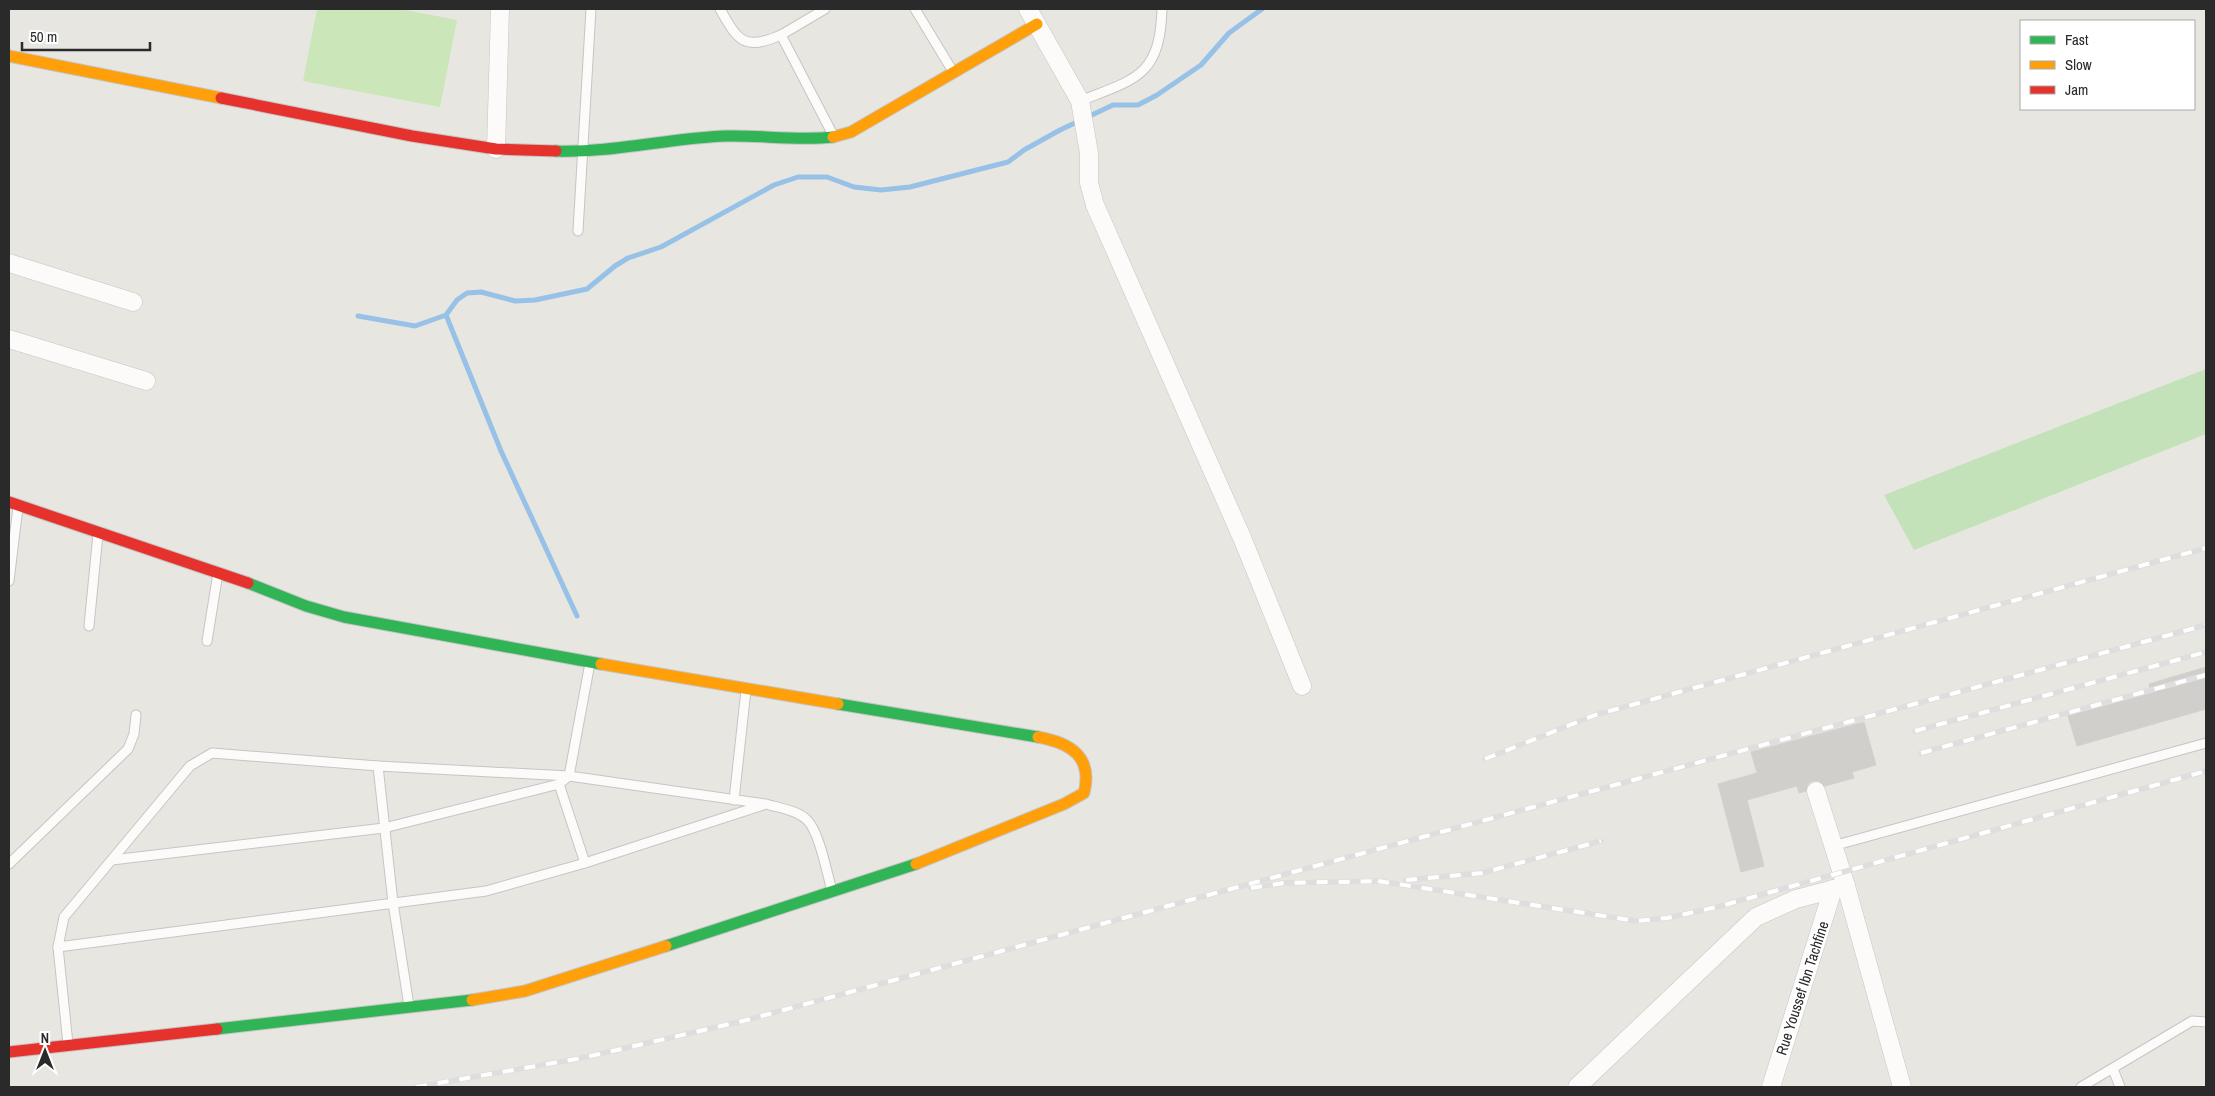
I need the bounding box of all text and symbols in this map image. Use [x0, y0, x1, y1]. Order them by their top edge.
scale bar [22, 20, 150, 52]
legend [2020, 20, 2195, 110]
text: 50 m [30, 26, 57, 47]
text: Fast [2065, 29, 2089, 50]
text: Slow [2065, 54, 2092, 75]
text: Jam [2065, 79, 2088, 100]
street label: Rue Youssef Ibn Tachfine [1770, 918, 1834, 1058]
north arrow [20, 1026, 70, 1076]
text: N [41, 1029, 49, 1047]

